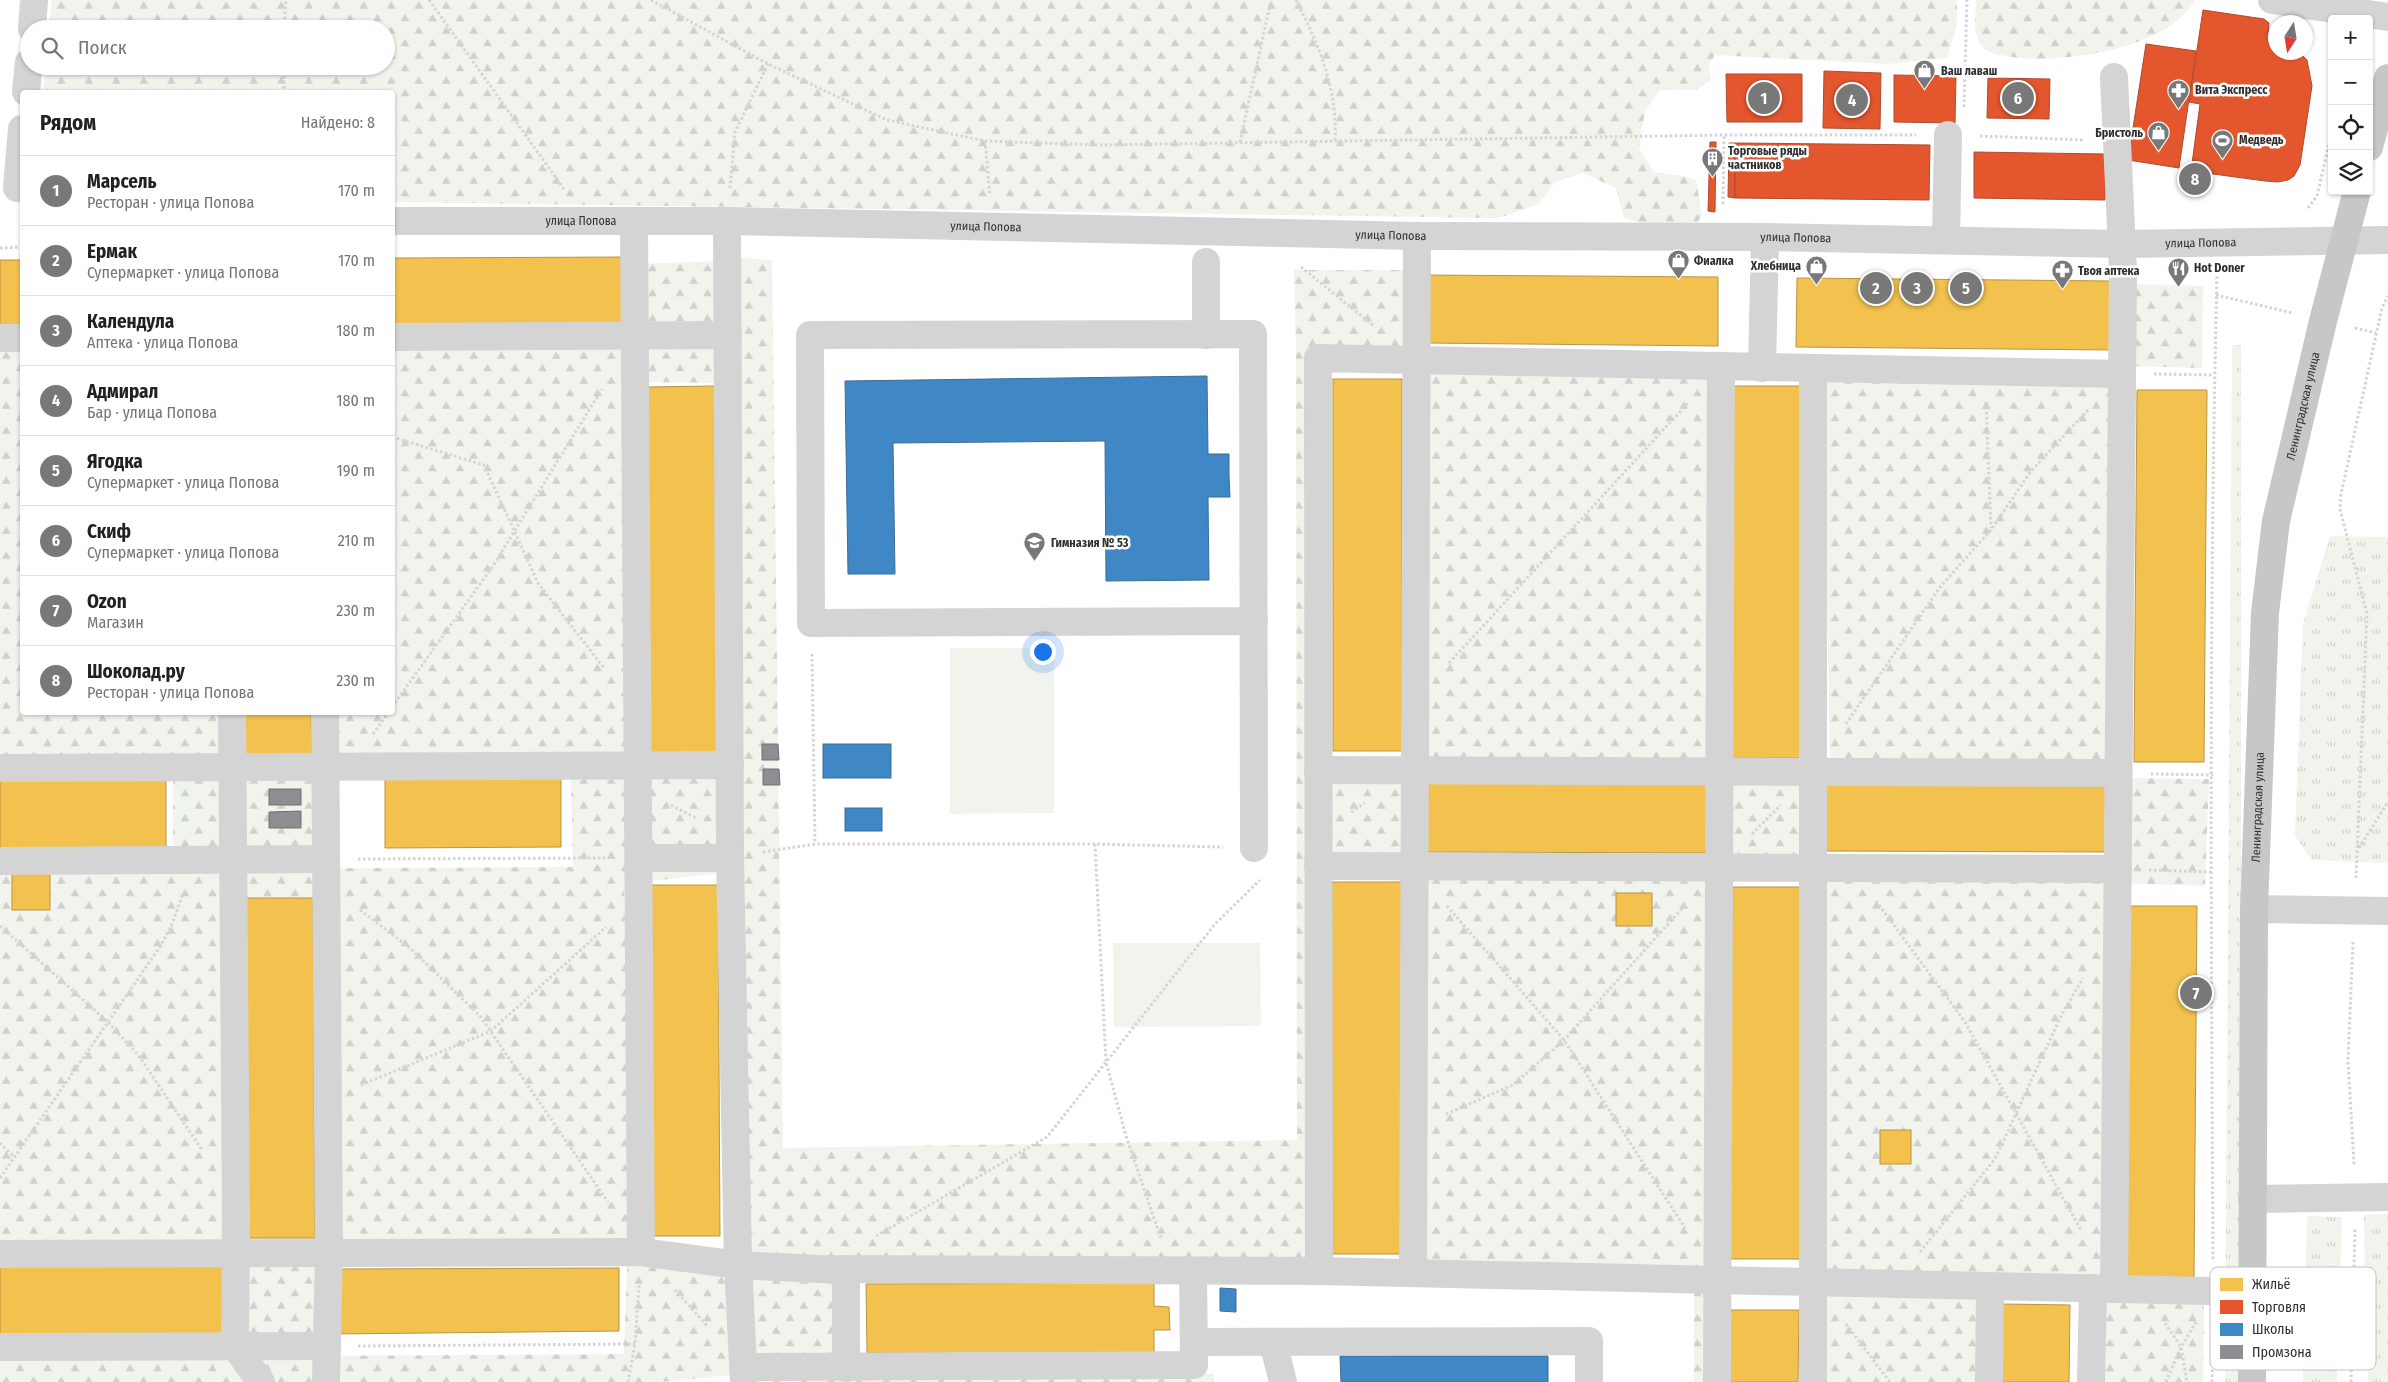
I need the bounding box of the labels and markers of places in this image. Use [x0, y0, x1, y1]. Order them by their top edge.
shop icon: Ваш лаваш [1913, 59, 1937, 90]
place label: Ваш лаваш [1941, 64, 1997, 78]
pharmacy icon: Вита Экспресс [2167, 78, 2191, 109]
pin: 1 [1748, 79, 1780, 117]
pin: 6 [2002, 79, 2034, 117]
pin: 4 [1836, 81, 1868, 119]
place label: Вита Экспресс [2195, 83, 2268, 97]
shop icon: Бристоль [2147, 121, 2171, 152]
place label: Бристоль [2095, 126, 2143, 140]
sports icon: Медведь [2211, 128, 2235, 159]
place label: Медведь [2239, 133, 2284, 147]
place label: Торговые ряды частников [1728, 144, 1807, 172]
building icon: Торговые ряды частников [1700, 146, 1724, 177]
pin: 8 [2179, 160, 2211, 198]
shop icon: Фиалка [1666, 249, 1690, 280]
place label: Фиалка [1694, 254, 1734, 268]
shop icon: Хлебница [1805, 254, 1829, 285]
restaurant icon: Hot Doner [2166, 256, 2190, 287]
place label: Хлебница [1750, 259, 1801, 273]
pharmacy icon: Твоя аптека [2050, 259, 2074, 290]
place label: Hot Doner [2194, 261, 2245, 275]
place label: Твоя аптека [2078, 264, 2139, 278]
pin: 2 [1860, 269, 1892, 307]
pin: 3 [1901, 269, 1933, 307]
pin: 5 [1950, 269, 1982, 307]
school or university icon: Гимназия № 53 [1023, 531, 1047, 562]
place label: Гимназия № 53 [1051, 536, 1129, 550]
pin: 7 [2180, 974, 2212, 1012]

